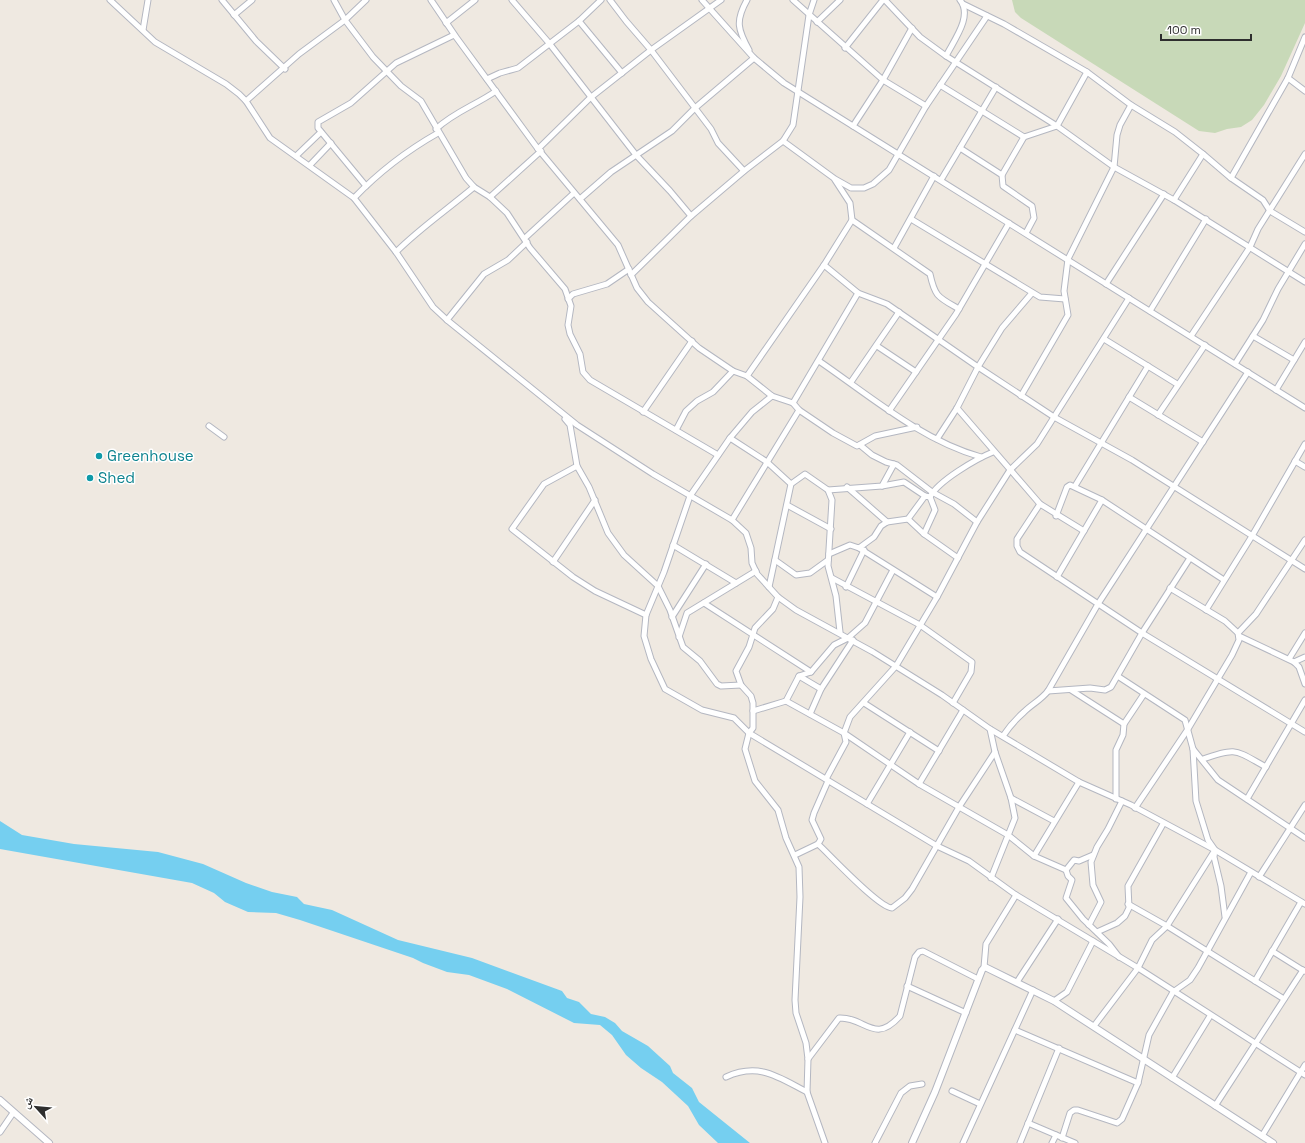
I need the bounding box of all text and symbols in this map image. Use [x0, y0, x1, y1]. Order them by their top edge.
scale bar [1161, 16, 1251, 42]
text: 100 m [1167, 22, 1201, 38]
place label: Greenhouse [107, 446, 194, 465]
marker: Greenhouse [94, 451, 104, 461]
place label: Shed [98, 468, 135, 487]
marker: Shed [85, 473, 95, 483]
north arrow [16, 1087, 56, 1127]
text: ش [18, 1094, 37, 1111]

